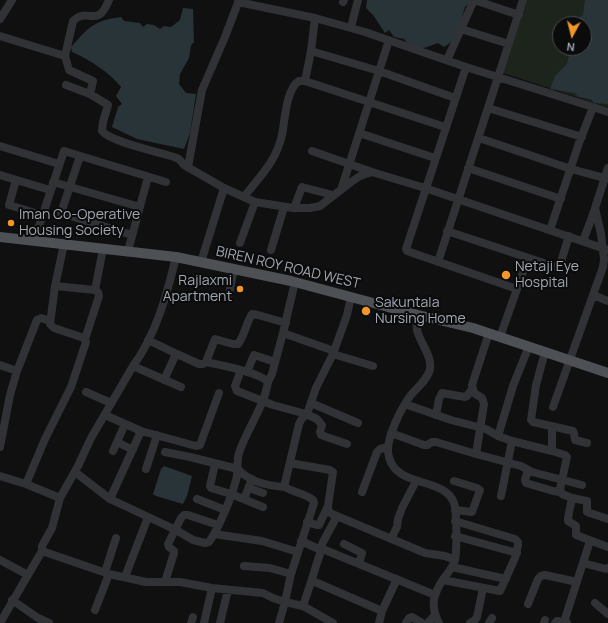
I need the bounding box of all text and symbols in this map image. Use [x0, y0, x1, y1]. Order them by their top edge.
north arrow [552, 16, 592, 56]
text: N [566, 39, 575, 55]
place label: Iman Co-Operative Housing Society [19, 207, 140, 240]
marker: Iman Co-Operative Housing Society [6, 218, 16, 228]
street label: BIREN ROY ROAD WEST [214, 243, 362, 293]
place label: Netaji Eye Hospital [515, 259, 579, 292]
marker: Netaji Eye Hospital [500, 269, 512, 281]
place label: Rajlaxmi Apartment [163, 273, 232, 306]
marker: Rajlaxmi Apartment [235, 284, 245, 294]
place label: Sakuntala Nursing Home [375, 295, 466, 328]
marker: Sakuntala Nursing Home [360, 305, 372, 317]

